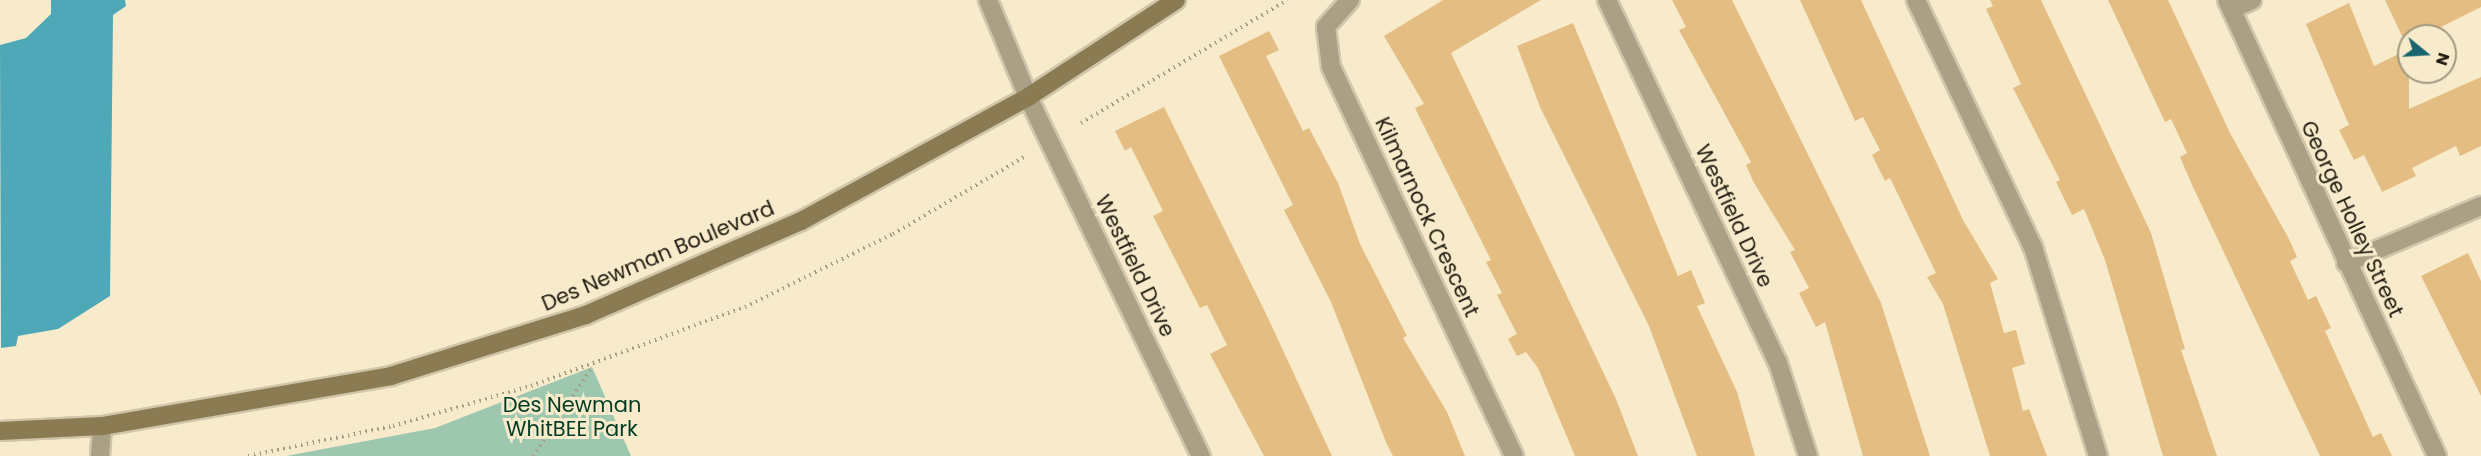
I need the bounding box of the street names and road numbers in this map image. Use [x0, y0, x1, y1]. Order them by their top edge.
street label: Kilmarnock Crescent [1370, 113, 1484, 321]
street label: George Holley Street [2295, 117, 2409, 321]
street label: Westfield Drive [1690, 141, 1778, 291]
street label: Westfield Drive [1090, 191, 1180, 341]
street label: Des Newman Boulevard [538, 196, 778, 316]

